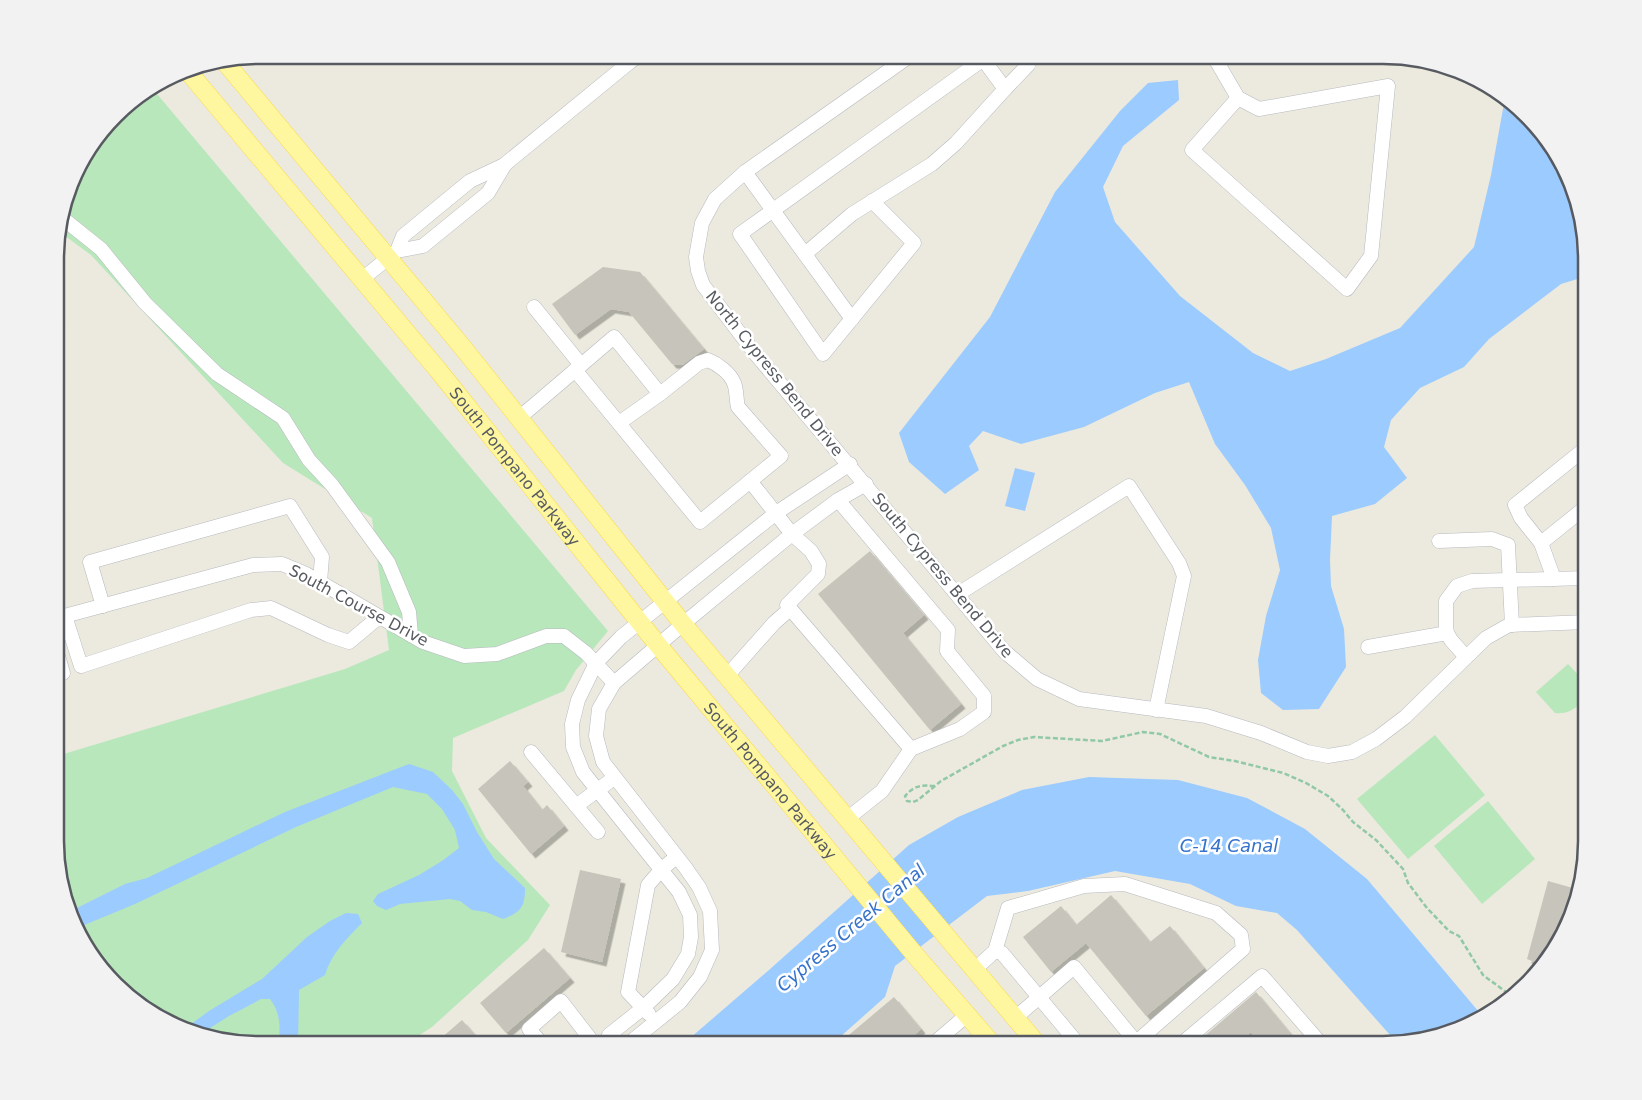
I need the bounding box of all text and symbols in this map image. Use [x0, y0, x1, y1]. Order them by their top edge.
street label: North Cypress Bend Drive [702, 287, 847, 460]
street label: South Pompano Parkway [445, 383, 584, 550]
street label: South Cypress Bend Drive [868, 489, 1017, 662]
street label: South Course Drive [286, 561, 432, 650]
street label: South Pompano Parkway [700, 699, 841, 863]
water label: C-14 Canal [1180, 835, 1278, 856]
water label: Cypress Creek Canal [772, 860, 929, 996]

